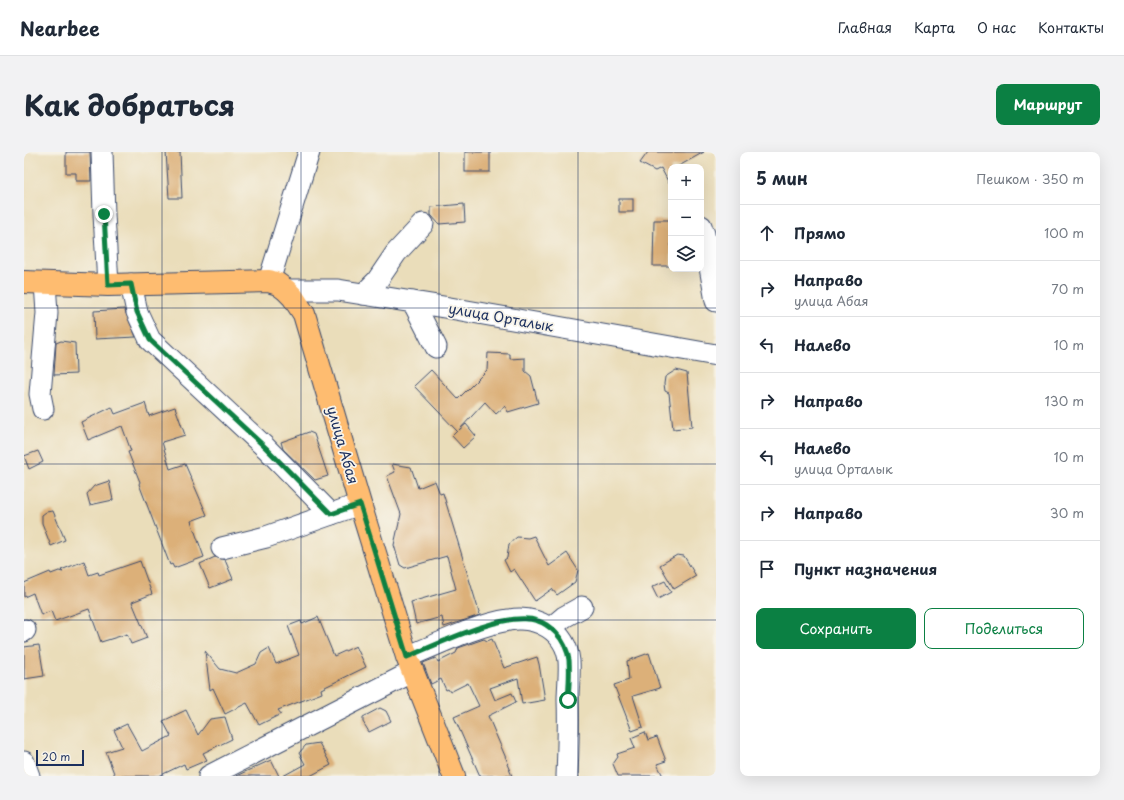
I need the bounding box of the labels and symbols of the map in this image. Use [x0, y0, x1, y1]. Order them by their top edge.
route end [95, 205, 113, 223]
street label: улица Орталык [447, 297, 556, 337]
street label: улица Абая [322, 404, 364, 486]
route start [559, 691, 577, 709]
scale bar [36, 748, 84, 767]

